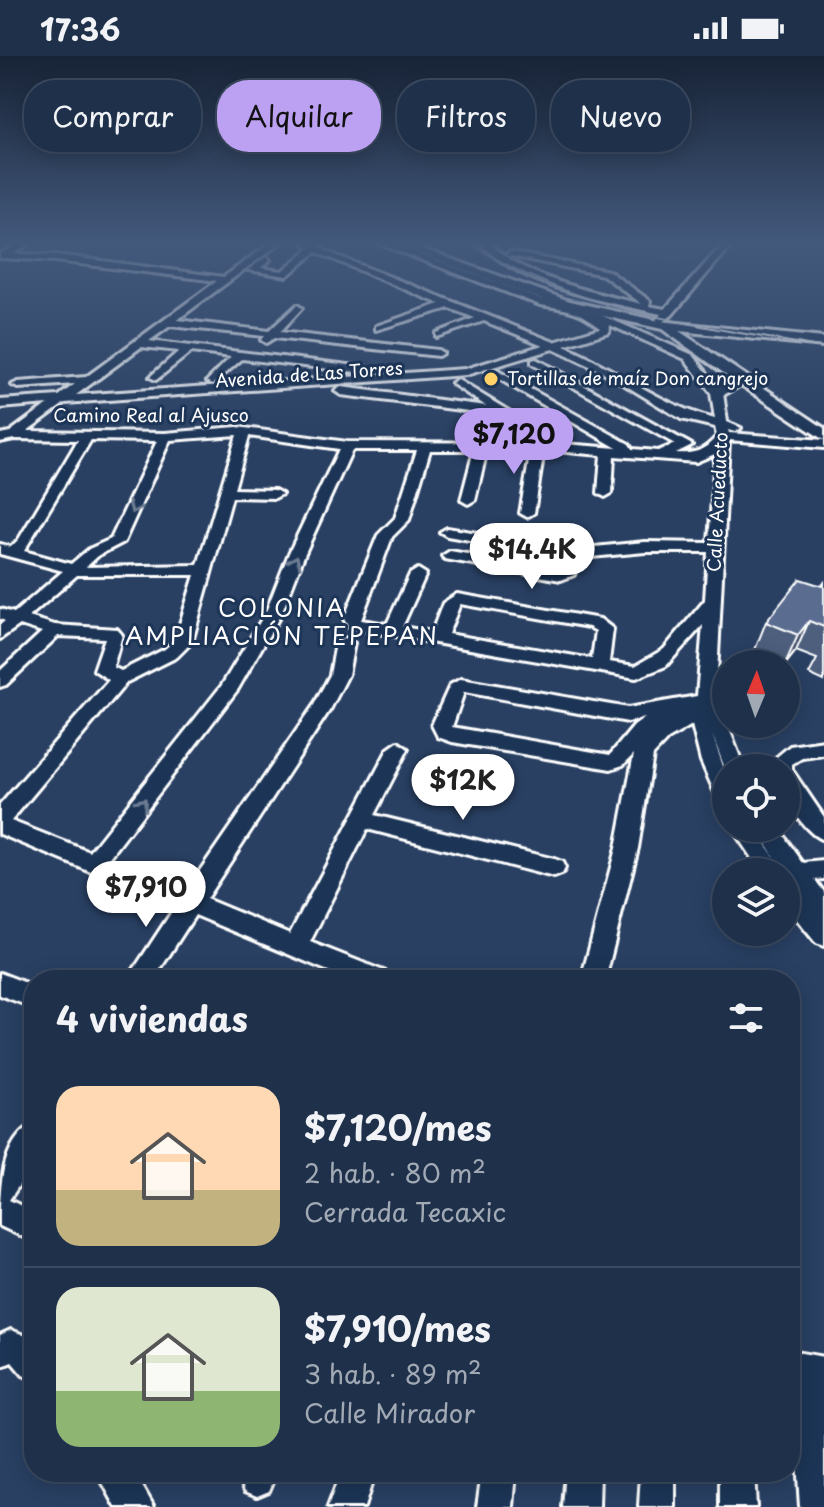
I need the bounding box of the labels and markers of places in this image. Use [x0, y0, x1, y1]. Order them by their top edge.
place label: Tortillas de maíz Don cangrejo [507, 364, 768, 391]
marker: Tortillas de maíz Don cangrejo [482, 370, 500, 388]
pin: $7,120 [449, 408, 579, 476]
pin: $14.4K [467, 523, 597, 591]
pin: $12K [416, 754, 510, 822]
pin: $7,910 [81, 861, 211, 929]

